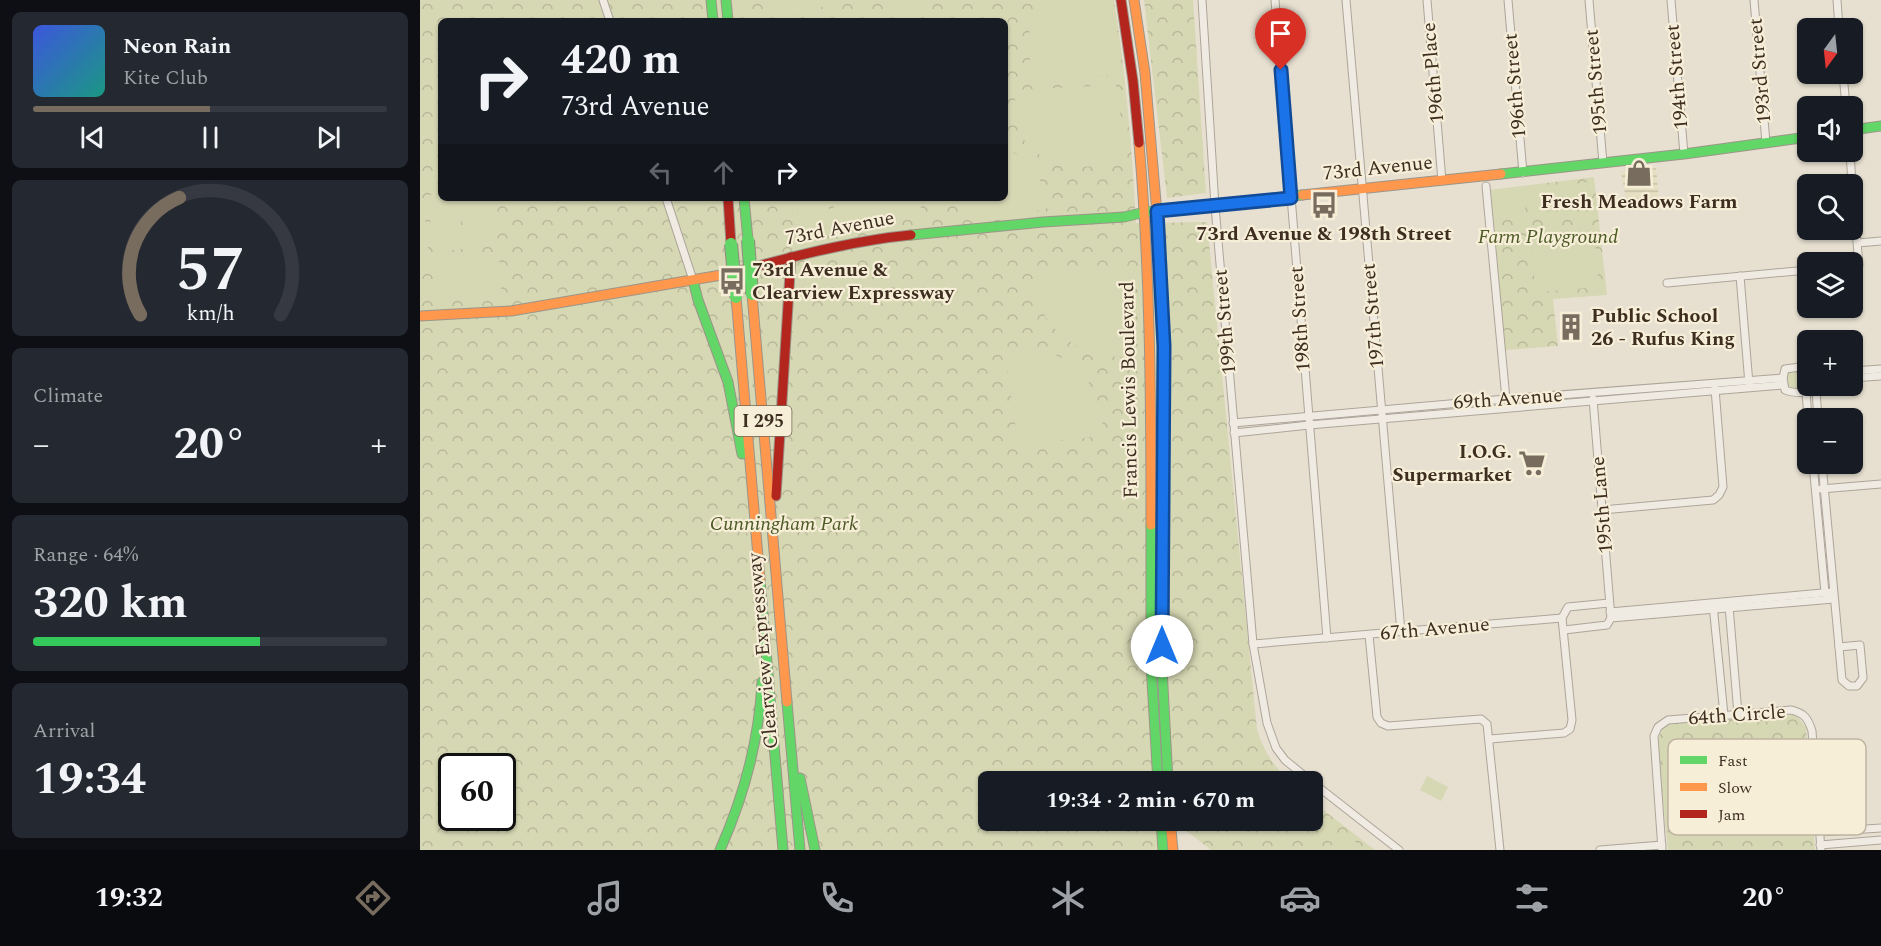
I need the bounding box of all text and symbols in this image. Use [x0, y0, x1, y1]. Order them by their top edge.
pin [1255, 8, 1306, 70]
icon: arrive [1264, 17, 1297, 50]
street label: 193rd Street [1740, 17, 1780, 125]
north arrow [1797, 18, 1863, 84]
map controls [1797, 18, 1863, 474]
street label: 196th Place [1414, 21, 1452, 125]
street label: 194th Street [1657, 23, 1697, 131]
street label: 195th Street [1576, 28, 1616, 136]
text: 420 m [561, 29, 680, 92]
text: Neon Rain [123, 30, 231, 63]
street label: 196th Street [1495, 32, 1535, 140]
icon: right [462, 42, 540, 120]
text: Kite Club [123, 63, 208, 93]
text: 73rd Avenue [561, 86, 710, 128]
button: sound [1797, 96, 1863, 162]
icon: previous [76, 121, 109, 154]
icon: pause [194, 121, 227, 154]
icon: next [312, 121, 345, 154]
street label: 73rd Avenue [1322, 147, 1434, 189]
icon: left [644, 156, 677, 189]
icon: ahead [707, 156, 740, 189]
icon: right [770, 156, 803, 189]
shop icon: Fresh Meadows Farm [1624, 158, 1654, 188]
button: search [1797, 174, 1863, 240]
place label: Fresh Meadows Farm [1540, 187, 1738, 217]
bus stop icon: 73rd Avenue & 198th Street [1309, 190, 1339, 220]
street label: 73rd Avenue [783, 203, 897, 253]
place label: 73rd Avenue & 198th Street [1196, 219, 1452, 249]
park label: Farm Playground [1478, 222, 1618, 252]
text: 57 [175, 223, 245, 318]
button: layers [1797, 252, 1863, 318]
place label: 73rd Avenue & Clearview Expressway [752, 255, 955, 308]
street label: 197th Street [1353, 262, 1393, 370]
street label: 198th Street [1281, 265, 1319, 373]
bus stop icon: 73rd Avenue & Clearview Expressway [717, 266, 747, 296]
street label: 199th Street [1205, 268, 1245, 376]
street label: Francis Lewis Boulevard [1112, 281, 1146, 499]
text: km/h [186, 297, 234, 330]
place label: Public School 26 - Rufus King [1591, 301, 1735, 354]
building icon: Public School 26 - Rufus King [1556, 312, 1586, 342]
button: + [1797, 330, 1863, 396]
street label: 69th Avenue [1452, 380, 1564, 418]
text: Climate [33, 381, 103, 411]
road number: I 295 [734, 406, 792, 436]
button: − [1797, 408, 1863, 474]
text: 20° [174, 410, 247, 479]
text: − [33, 420, 50, 470]
text: + [371, 420, 387, 470]
place label: I.O.G. Supermarket [1392, 437, 1512, 490]
supermarket icon: I.O.G. Supermarket [1517, 448, 1547, 478]
street label: 195th Lane [1583, 455, 1621, 555]
park label: Cunningham Park [710, 509, 859, 539]
text: Range · 64% [33, 540, 138, 570]
street label: Clearview Expressway [739, 550, 787, 750]
text: 320 km [33, 569, 188, 638]
street label: 67th Avenue [1379, 609, 1491, 649]
position arrow [1130, 614, 1194, 678]
street label: 64th Circle [1687, 697, 1787, 733]
text: Arrival [33, 716, 95, 746]
legend [1668, 739, 1866, 835]
text: 19:34 [33, 745, 146, 814]
text: Fast [1718, 749, 1748, 773]
speed limit sign: 60 [438, 753, 516, 831]
text: Slow [1718, 776, 1753, 800]
text: 19:34 · 2 min · 670 m [1046, 784, 1255, 817]
text: Jam [1718, 803, 1746, 827]
text: 19:32 [95, 877, 163, 919]
icon: directions [352, 877, 394, 919]
icon: music [584, 877, 626, 919]
icon: phone [816, 877, 858, 919]
icon: climate [1047, 877, 1089, 919]
icon: car [1279, 877, 1321, 919]
icon: filters [1511, 877, 1553, 919]
text: 20° [1742, 877, 1786, 919]

